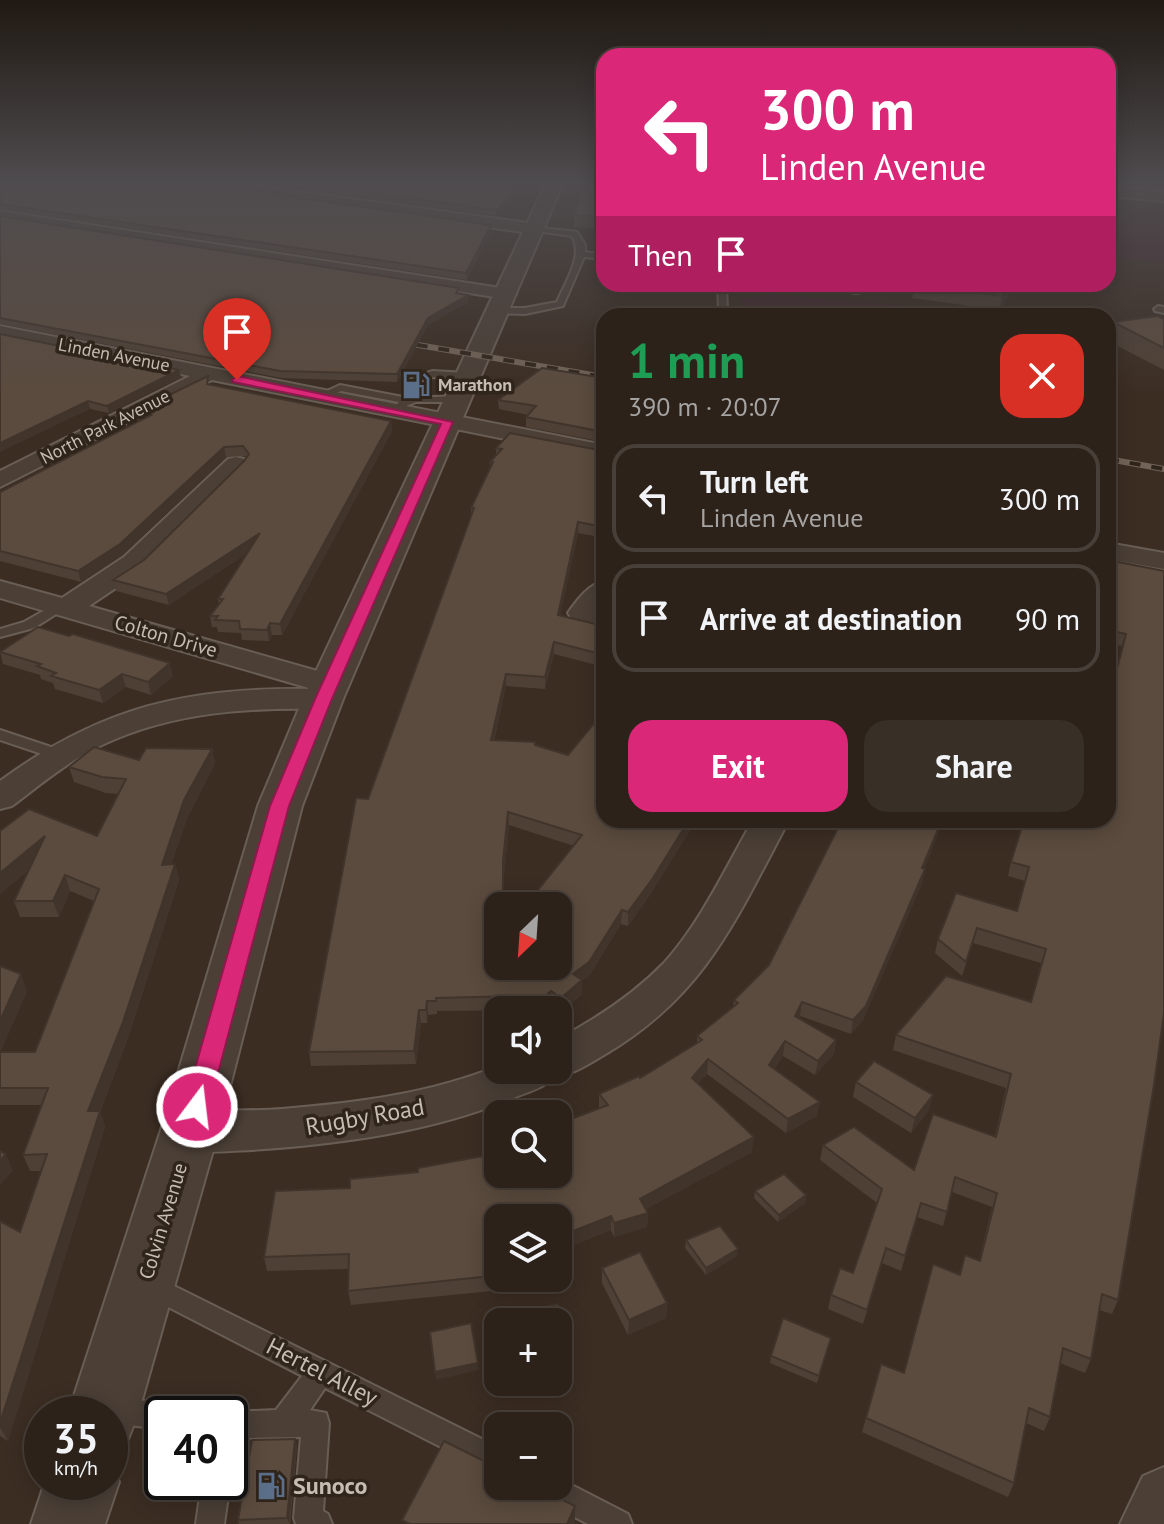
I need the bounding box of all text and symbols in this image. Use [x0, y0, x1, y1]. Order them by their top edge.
text: 300 m [760, 73, 915, 145]
icon: left [628, 80, 732, 184]
text: Linden Avenue [760, 143, 986, 190]
icon: arrive [709, 232, 753, 276]
text: Then [628, 235, 693, 274]
pin [203, 298, 271, 380]
icon: arrive [215, 310, 259, 354]
text: 1 min [628, 329, 745, 391]
street label: Linden Avenue [56, 332, 172, 377]
button: close [1000, 334, 1084, 418]
fuel station icon: Marathon [401, 370, 431, 400]
place label: Marathon [438, 373, 512, 396]
street label: North Park Avenue [36, 384, 173, 469]
text: 390 m · 20:07 [628, 390, 782, 423]
text: Turn left [700, 462, 808, 501]
icon: left [632, 476, 676, 520]
text: 300 m [999, 479, 1080, 518]
text: Linden Avenue [700, 501, 863, 534]
icon: arrive [632, 596, 676, 640]
text: Arrive at destination [700, 599, 962, 638]
text: 90 m [1015, 599, 1080, 638]
street label: Colton Drive [112, 609, 220, 663]
button: Exit [628, 720, 848, 812]
button: Share [864, 720, 1084, 812]
north arrow [484, 892, 572, 980]
map controls [484, 892, 572, 1500]
button: sound [484, 996, 572, 1084]
position arrow [155, 1065, 239, 1149]
street label: Rugby Road [303, 1091, 427, 1142]
button: search [484, 1100, 572, 1188]
street label: Colvin Avenue [133, 1160, 193, 1282]
button: layers [484, 1204, 572, 1292]
button: + [484, 1308, 572, 1396]
street label: Hertel Alley [261, 1330, 383, 1413]
speed limit sign: 40 [144, 1396, 248, 1500]
text: 35 [53, 1412, 99, 1464]
button: − [484, 1412, 572, 1500]
text: km/h [54, 1455, 98, 1481]
place label: Sunoco [293, 1470, 368, 1501]
fuel station icon: Sunoco [256, 1471, 286, 1501]

